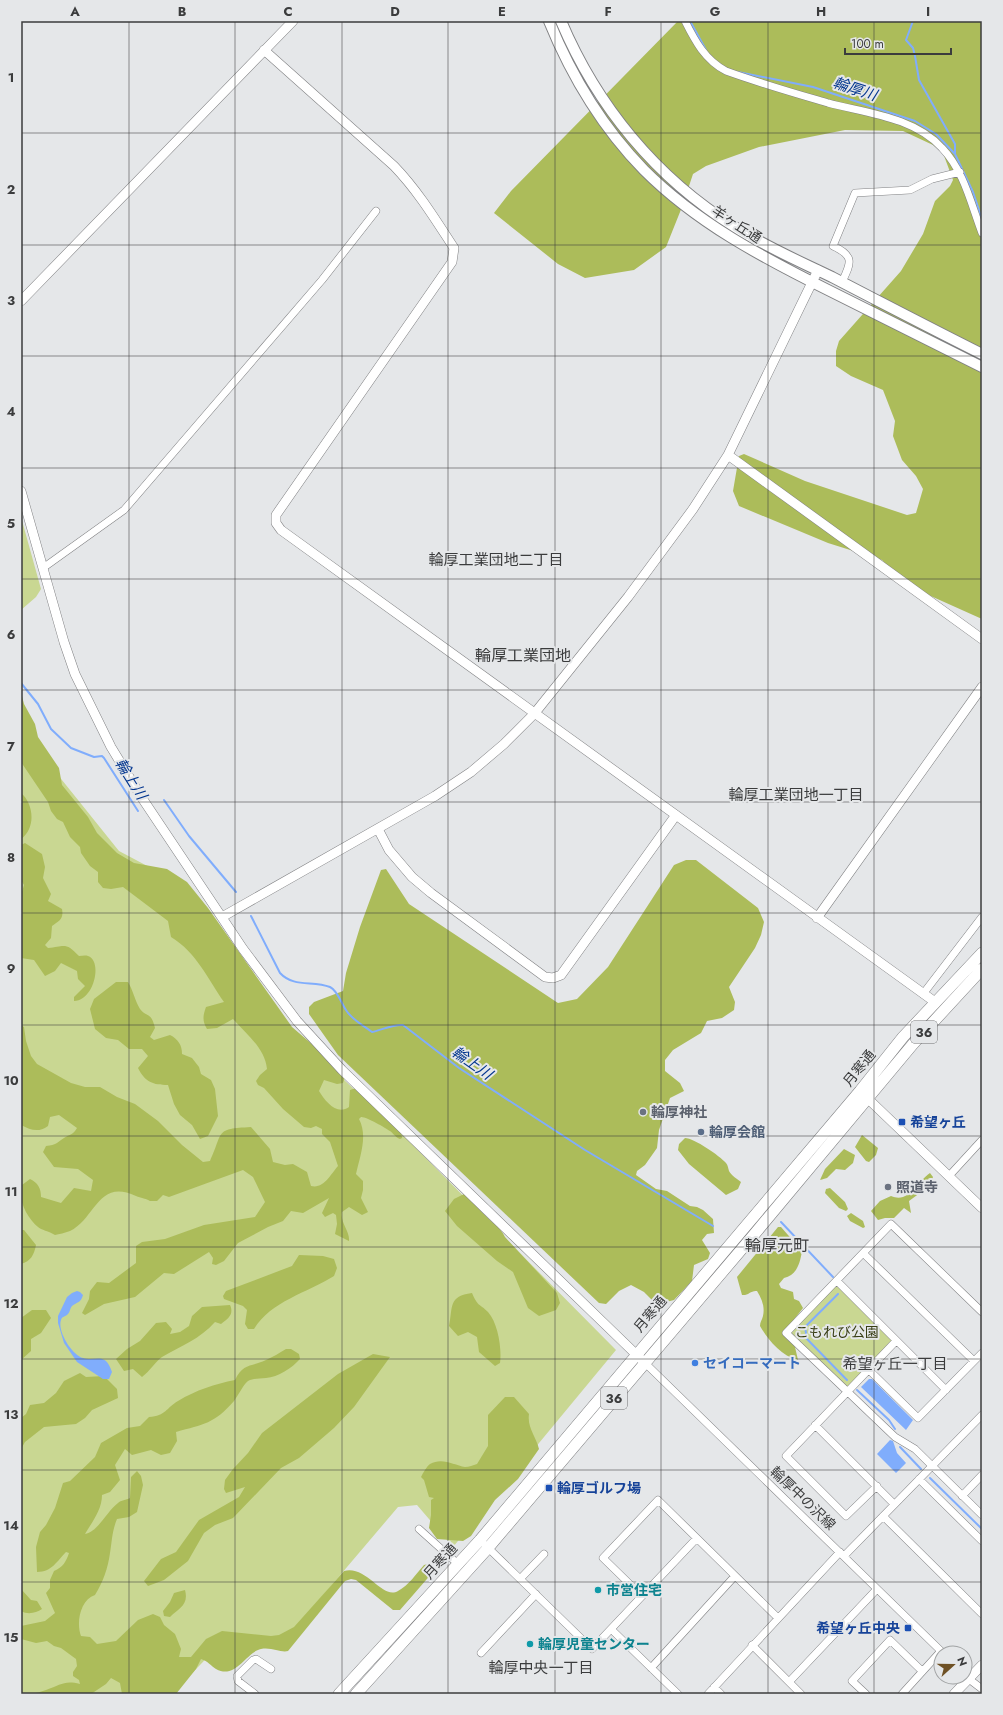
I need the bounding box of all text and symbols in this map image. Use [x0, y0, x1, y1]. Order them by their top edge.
text: A [69, 2, 80, 21]
text: B [178, 2, 187, 21]
text: C [283, 2, 293, 21]
text: D [390, 2, 400, 21]
text: E [498, 2, 506, 21]
text: F [604, 2, 612, 21]
text: G [710, 2, 721, 21]
text: H [816, 2, 826, 21]
text: I [926, 2, 930, 21]
scale bar [845, 30, 951, 56]
text: 100 m [851, 35, 884, 53]
text: 1 [8, 68, 14, 87]
water label: 輪厚川 [830, 72, 882, 107]
text: 2 [7, 180, 15, 199]
street label: 羊ヶ丘通 [708, 200, 766, 248]
text: 3 [7, 291, 15, 310]
text: 4 [6, 402, 16, 421]
text: 5 [7, 514, 15, 533]
district label: 輪厚工業団地二丁目 [428, 549, 564, 571]
text: 6 [7, 625, 16, 644]
district label: 輪厚工業団地 [475, 644, 571, 667]
text: 7 [7, 737, 15, 756]
water label: 輪上川 [110, 754, 153, 806]
district label: 輪厚工業団地一丁目 [728, 784, 864, 806]
text: 8 [7, 848, 15, 867]
text: 9 [7, 959, 16, 978]
road number: 36 [911, 1021, 937, 1043]
water label: 輪上川 [447, 1041, 498, 1086]
street label: 月寒通 [838, 1045, 880, 1091]
text: 10 [3, 1071, 19, 1090]
place label: 輪厚神社 [651, 1102, 707, 1122]
marker: 輪厚神社 [638, 1107, 648, 1117]
place label: 希望ヶ丘 [910, 1112, 966, 1132]
marker: 希望ヶ丘 [897, 1117, 907, 1127]
place label: 輪厚会館 [709, 1122, 765, 1142]
marker: 輪厚会館 [696, 1127, 706, 1137]
place label: 照道寺 [896, 1177, 938, 1197]
text: 11 [4, 1182, 18, 1201]
marker: 照道寺 [883, 1182, 893, 1192]
district label: 輪厚元町 [745, 1234, 809, 1257]
street label: 月寒通 [629, 1291, 671, 1337]
text: 12 [3, 1294, 19, 1313]
park label: こもれび公園 [795, 1322, 879, 1342]
place label: セイコーマート [703, 1353, 801, 1373]
district label: 希望ヶ丘一丁目 [842, 1353, 948, 1375]
marker: セイコーマート [690, 1358, 700, 1368]
road number: 36 [601, 1387, 627, 1409]
text: 13 [4, 1405, 18, 1424]
street label: 輪厚中の沢線 [766, 1462, 840, 1534]
place label: 輪厚ゴルフ場 [557, 1478, 641, 1498]
marker: 輪厚ゴルフ場 [544, 1483, 554, 1493]
text: 14 [3, 1516, 19, 1535]
street label: 月寒通 [419, 1539, 461, 1583]
place label: 市営住宅 [606, 1580, 662, 1600]
marker: 市営住宅 [593, 1585, 603, 1595]
place label: 希望ヶ丘中央 [816, 1618, 900, 1638]
marker: 希望ヶ丘中央 [903, 1623, 913, 1633]
text: 15 [3, 1628, 19, 1647]
place label: 輪厚児童センター [538, 1634, 650, 1654]
marker: 輪厚児童センター [525, 1639, 535, 1649]
north arrow [933, 1645, 973, 1685]
text: N [953, 1654, 971, 1668]
district label: 輪厚中央一丁目 [488, 1657, 594, 1679]

